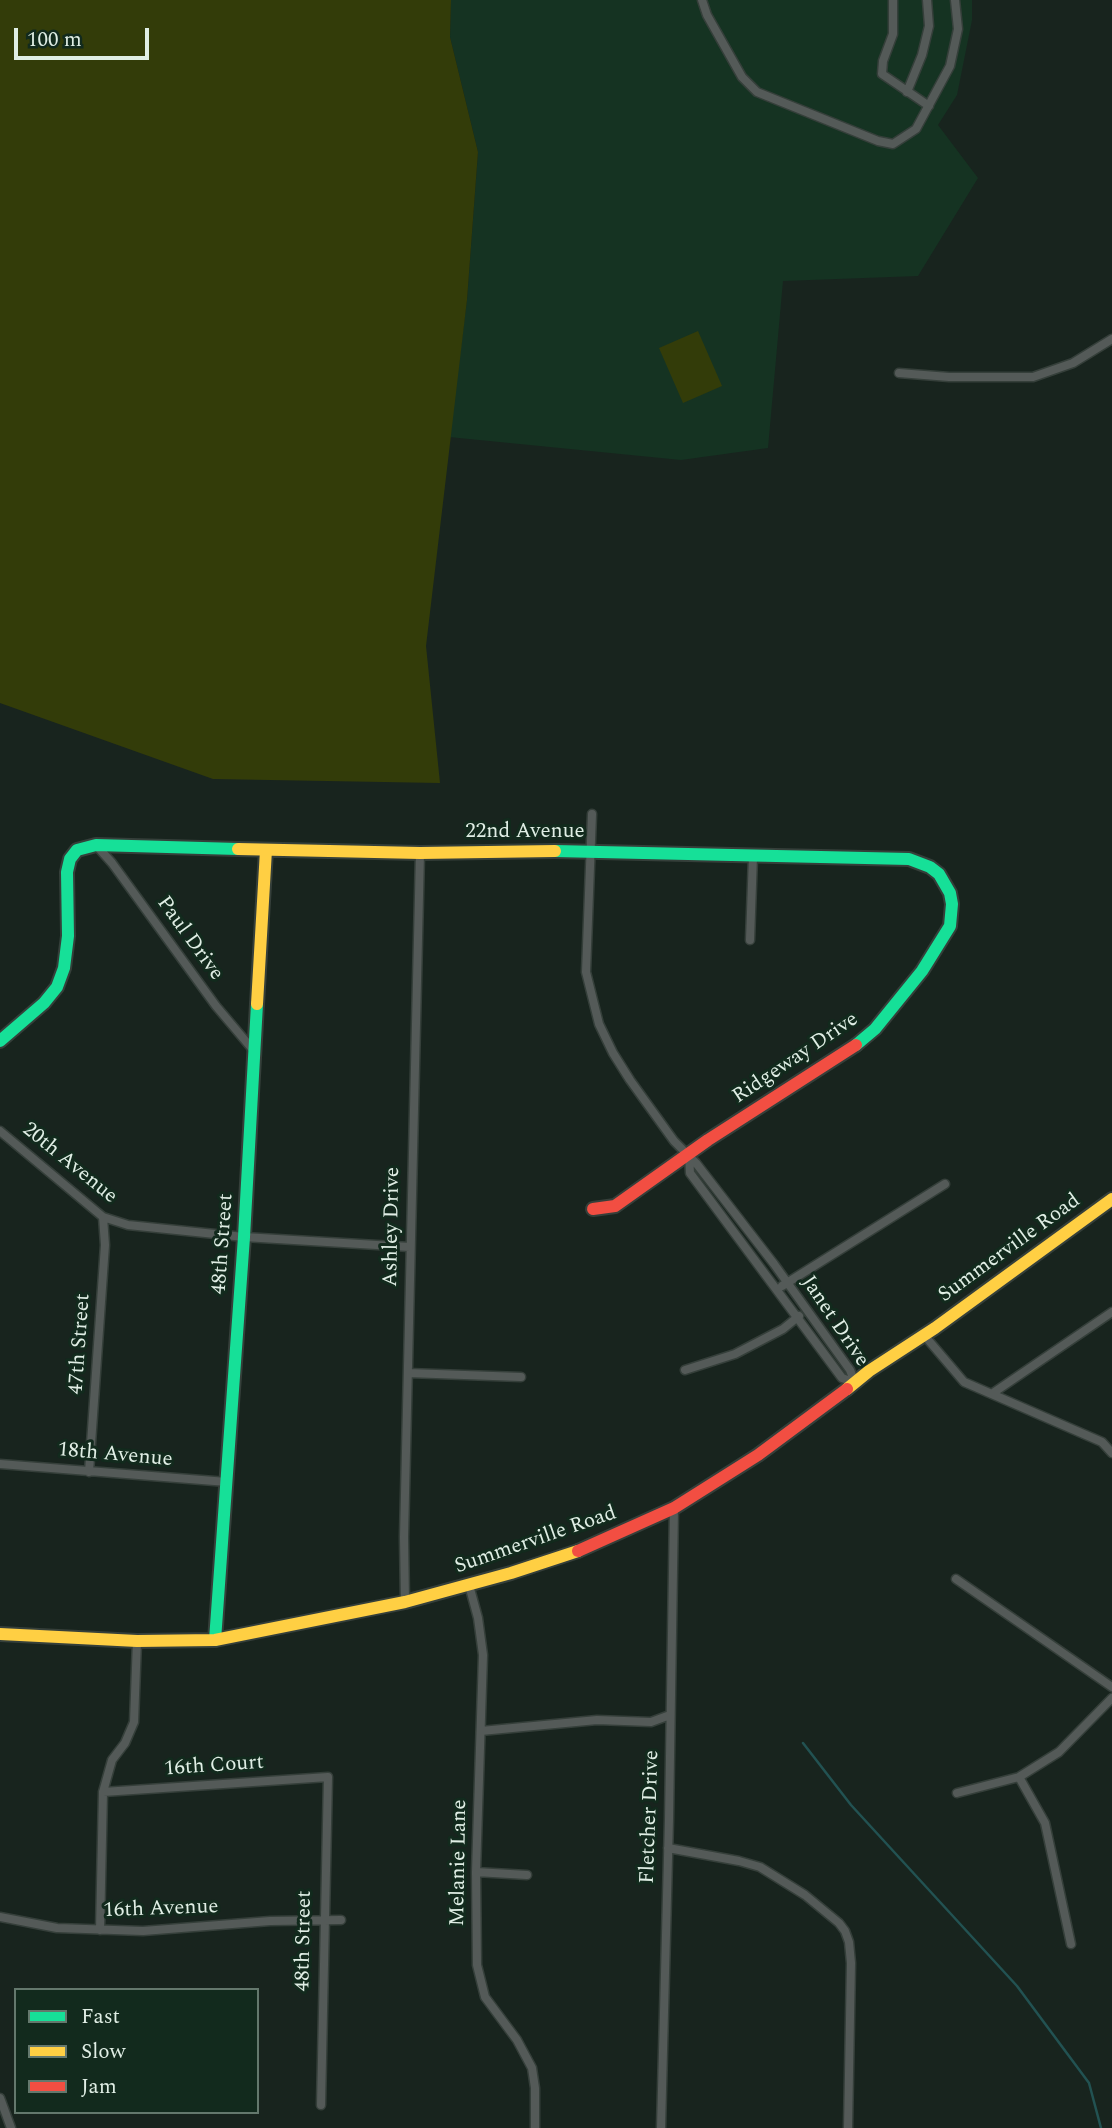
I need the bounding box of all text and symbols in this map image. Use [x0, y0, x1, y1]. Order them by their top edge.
scale bar [18, 14, 152, 58]
text: 100 m [27, 24, 82, 56]
street label: 22nd Avenue [465, 820, 585, 846]
street label: Paul Drive [150, 892, 228, 986]
street label: Ridgeway Drive [728, 1008, 864, 1110]
street label: 20th Avenue [16, 1118, 122, 1210]
street label: Ashley Drive [379, 1167, 407, 1287]
street label: Summerville Road [934, 1189, 1086, 1309]
street label: 48th Street [208, 1193, 240, 1295]
street label: Janet Drive [794, 1272, 874, 1372]
street label: 47th Street [65, 1293, 97, 1395]
street label: 18th Avenue [57, 1438, 173, 1474]
street label: Summerville Road [452, 1502, 620, 1580]
street label: Fletcher Drive [636, 1750, 666, 1884]
street label: 16th Court [163, 1751, 265, 1783]
street label: Melanie Lane [446, 1799, 474, 1927]
street label: 48th Street [292, 1890, 318, 1992]
street label: 16th Avenue [103, 1895, 219, 1925]
legend [14, 1988, 259, 2114]
text: Fast [81, 2001, 120, 2033]
text: Slow [81, 2036, 125, 2068]
text: Jam [81, 2071, 117, 2103]

